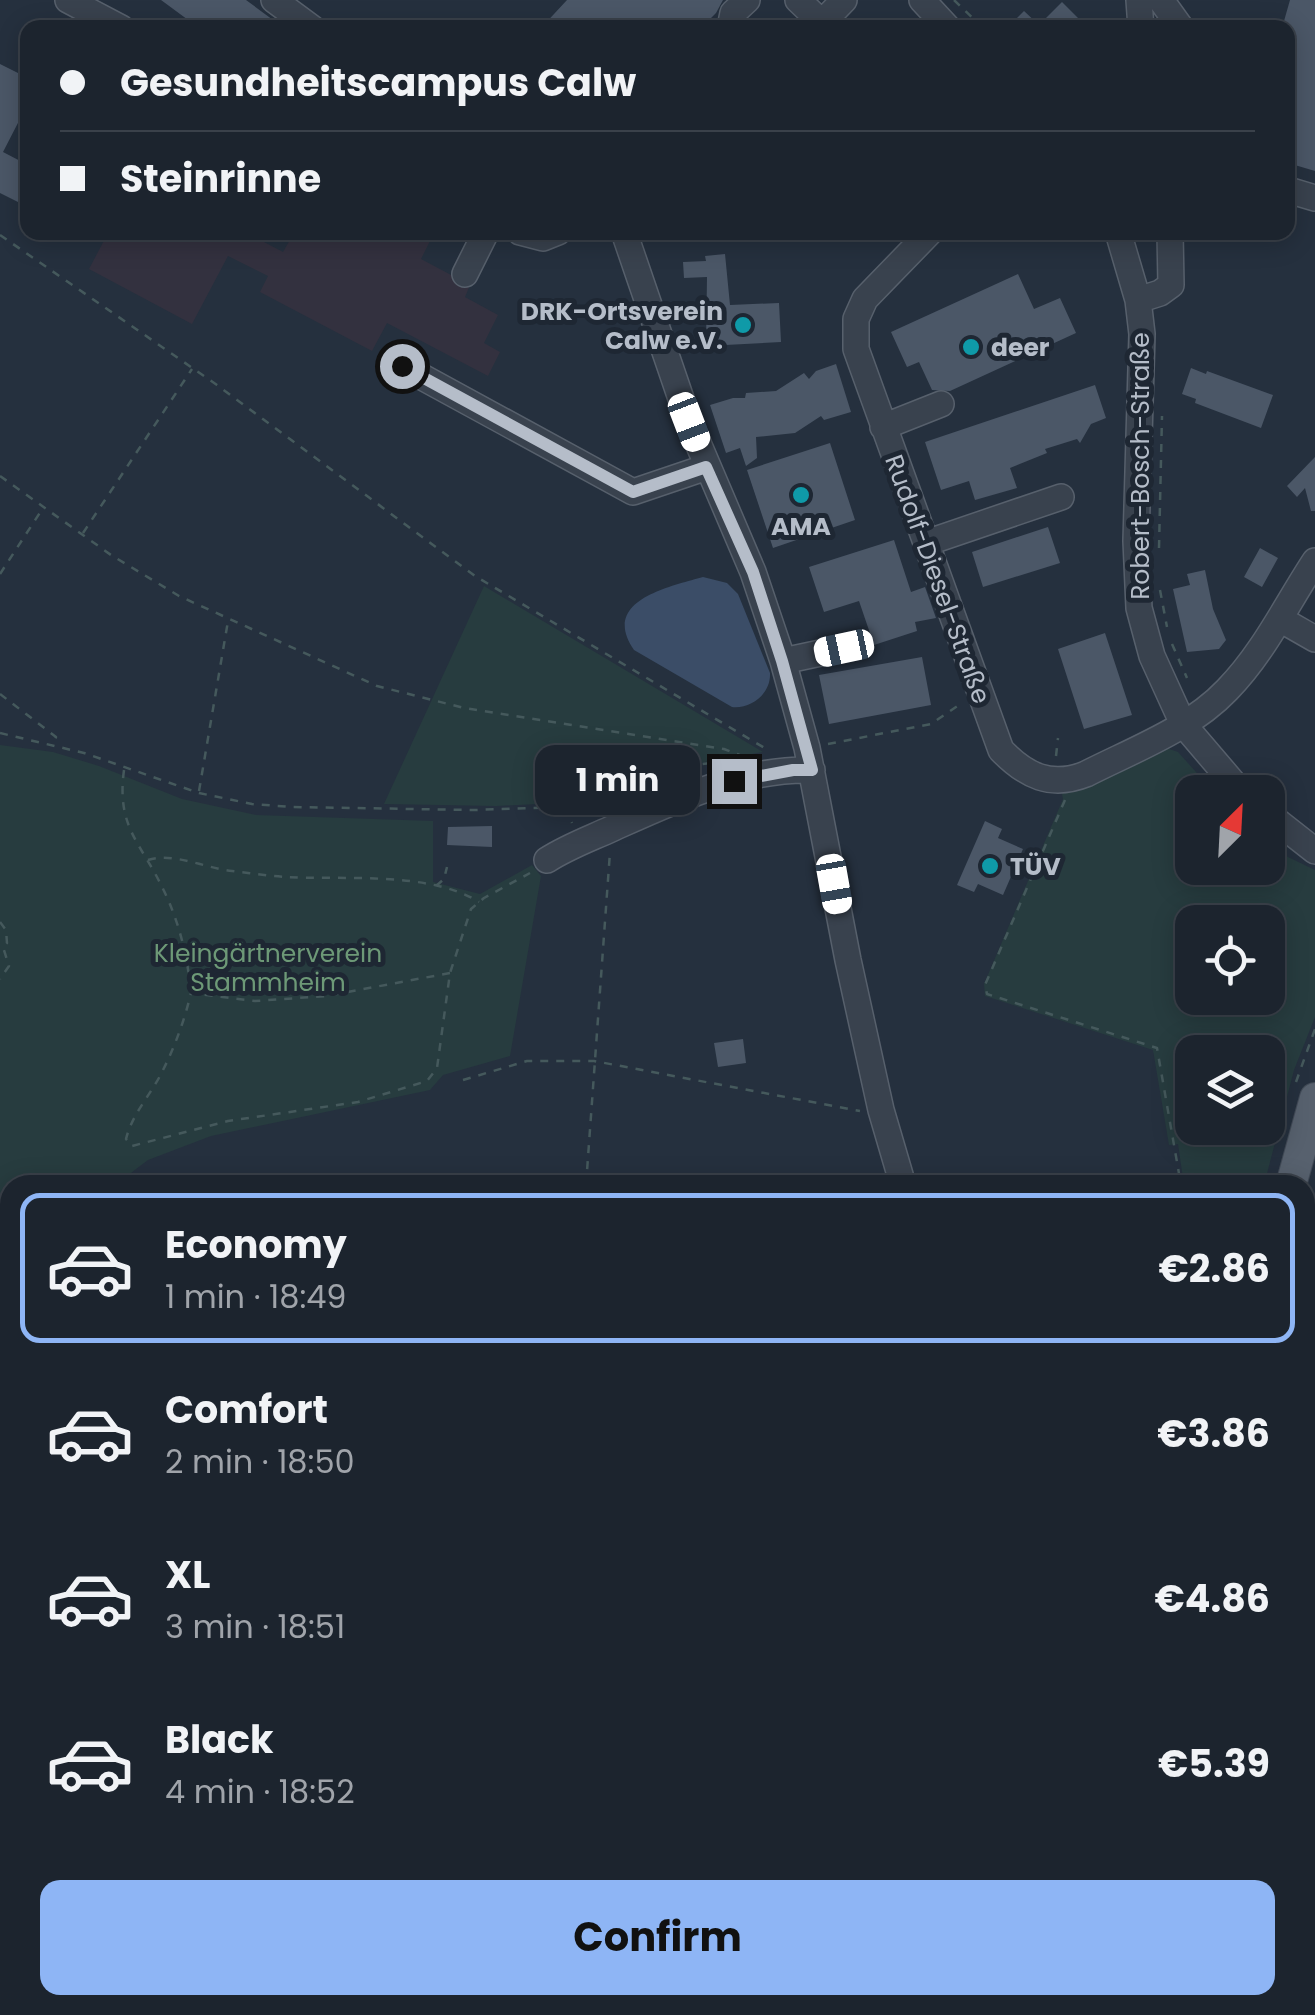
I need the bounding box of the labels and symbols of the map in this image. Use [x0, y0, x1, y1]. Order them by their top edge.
place label: DRK-Ortsverein Calw e.V. [521, 294, 723, 358]
marker: DRK-Ortsverein Calw e.V. [732, 314, 754, 336]
place label: deer [991, 330, 1050, 365]
street label: Robert-Bosch-Straße [1123, 332, 1158, 600]
marker: deer [960, 336, 982, 358]
route start [380, 344, 425, 389]
car [664, 389, 714, 455]
street label: Rudolf-Diesel-Straße [876, 450, 999, 709]
marker: AMA [790, 484, 812, 506]
place label: AMA [771, 509, 831, 544]
car [812, 627, 876, 669]
callout: 1 min [534, 746, 699, 816]
route end [712, 759, 757, 804]
north arrow [1175, 775, 1285, 885]
place label: TÜV [1010, 849, 1061, 884]
car [814, 852, 854, 916]
marker: TÜV [979, 855, 1001, 877]
park label: Kleingärtnerverein Stammheim [154, 936, 382, 1000]

